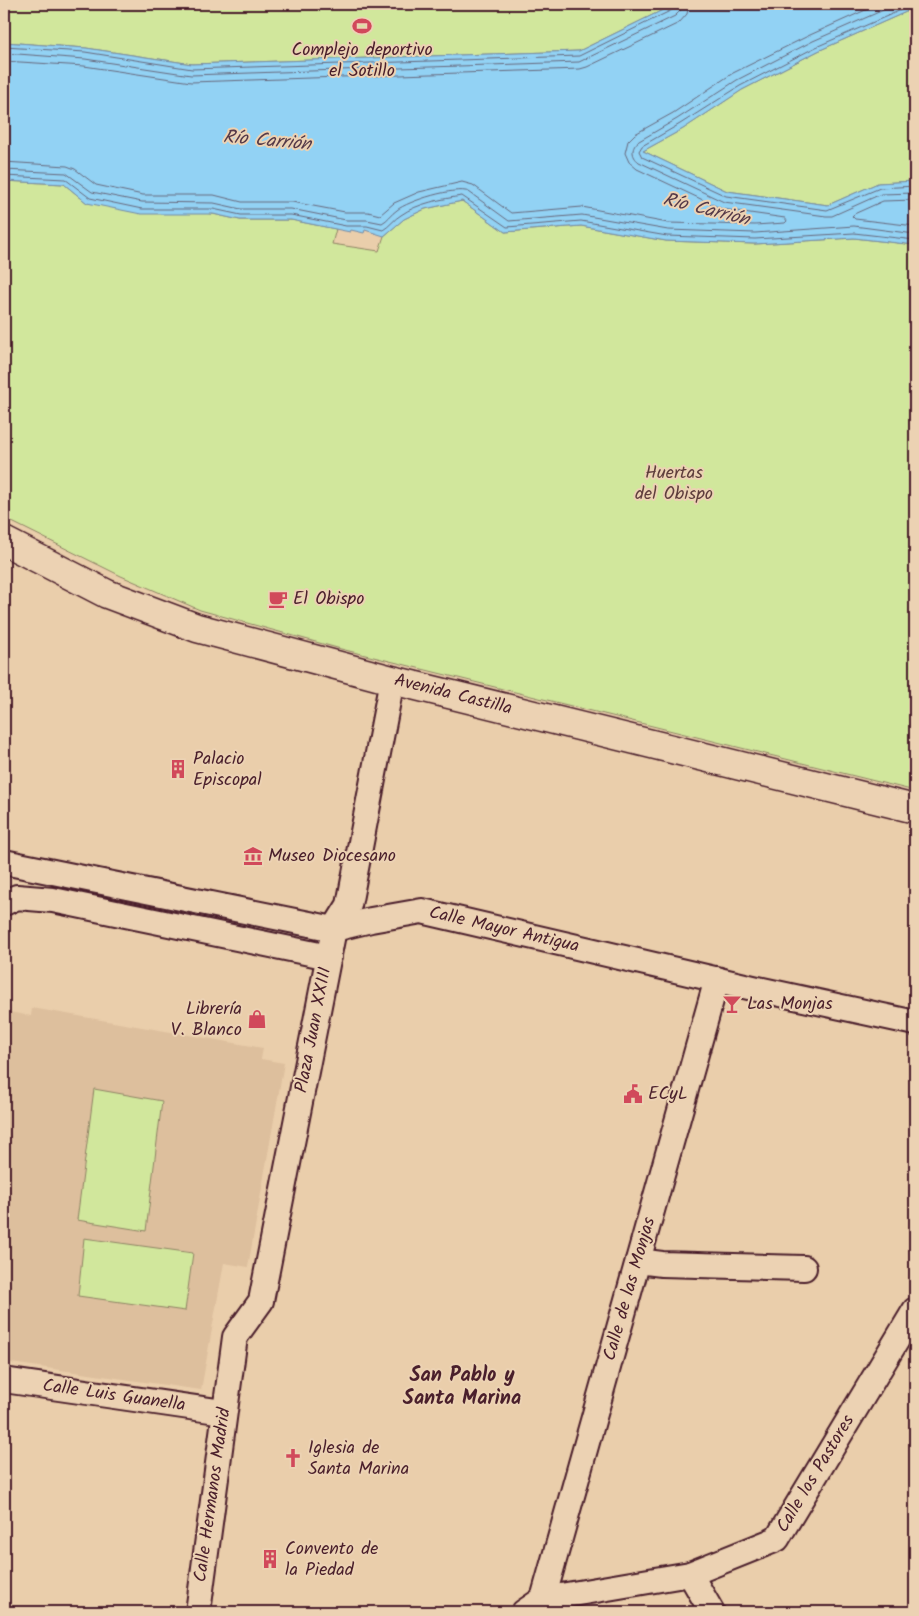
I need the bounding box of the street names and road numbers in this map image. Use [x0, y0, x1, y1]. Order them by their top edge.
street label: Avenida Castilla [391, 666, 515, 724]
street label: Calle Mayor Antigua [426, 899, 582, 961]
street label: Plaza Juan XXIII [288, 965, 340, 1095]
street label: Calle de las Monjas [596, 1214, 664, 1364]
street label: Calle Luis Guanella [41, 1372, 187, 1420]
street label: Calle Hermanos Madrid [186, 1405, 240, 1584]
street label: Calle los Pastores [769, 1409, 863, 1539]

